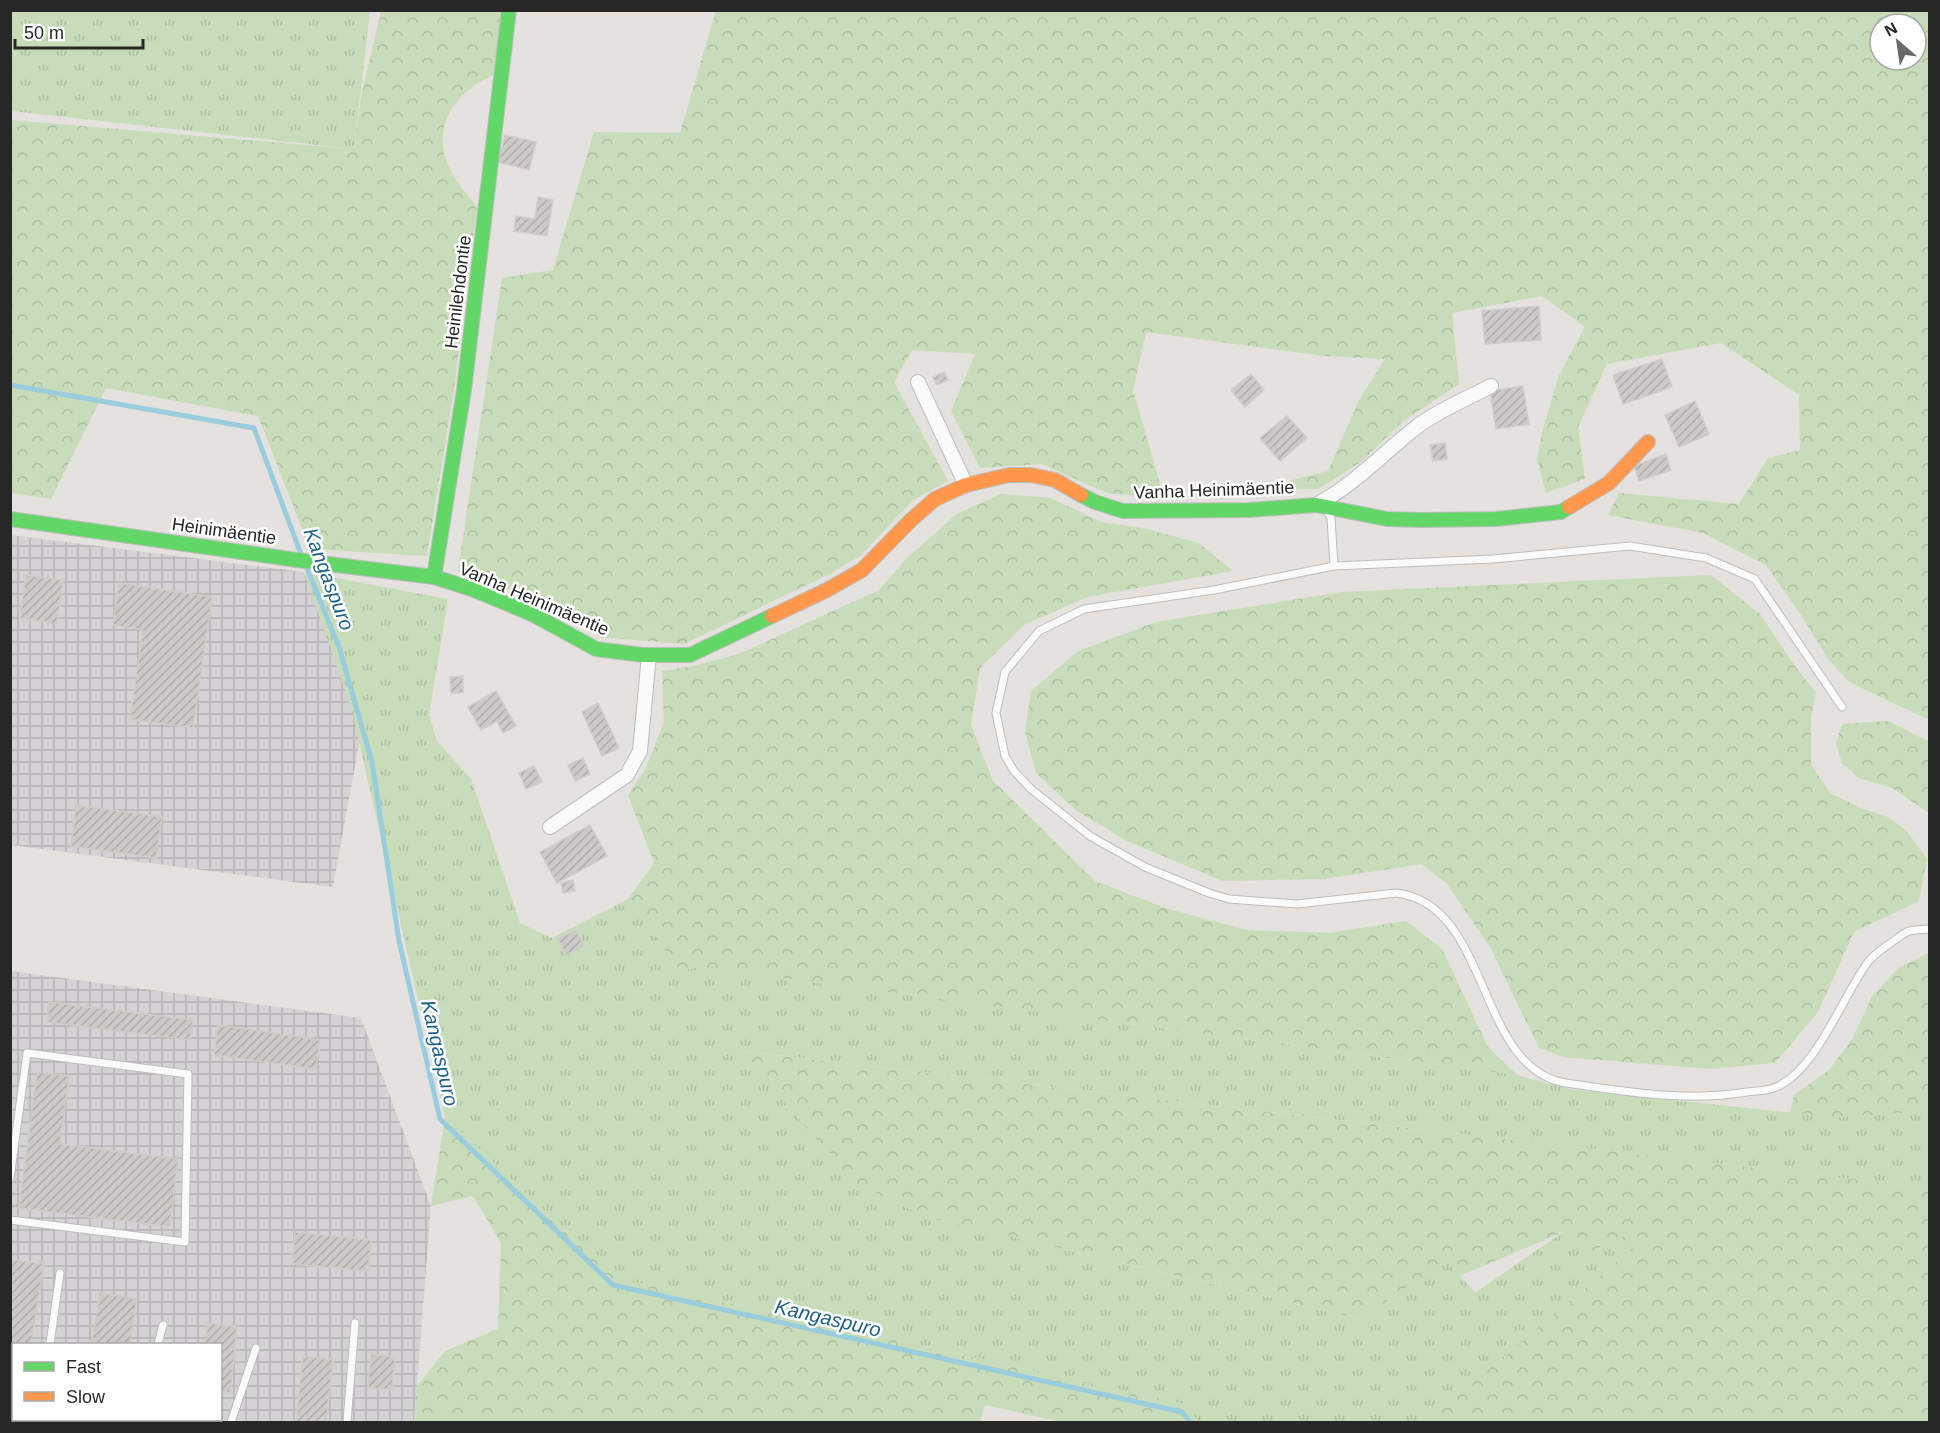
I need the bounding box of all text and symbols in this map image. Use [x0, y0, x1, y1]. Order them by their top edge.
scale bar [15, 12, 142, 50]
north arrow [1868, 12, 1928, 72]
text: N [1882, 19, 1900, 40]
text: 50 m [24, 23, 64, 43]
street label: Heinilehdontie [441, 234, 475, 350]
street label: Vanha Heinimäentie [1133, 477, 1295, 503]
street label: Heinimäentie [171, 514, 277, 548]
water label: Kangaspuro [299, 525, 359, 633]
street label: Vanha Heinimäentie [456, 558, 612, 640]
water label: Kangaspuro [417, 998, 463, 1108]
water label: Kangaspuro [773, 1295, 883, 1341]
legend [12, 1343, 222, 1421]
text: Fast [66, 1357, 101, 1377]
text: Slow [66, 1387, 106, 1407]

